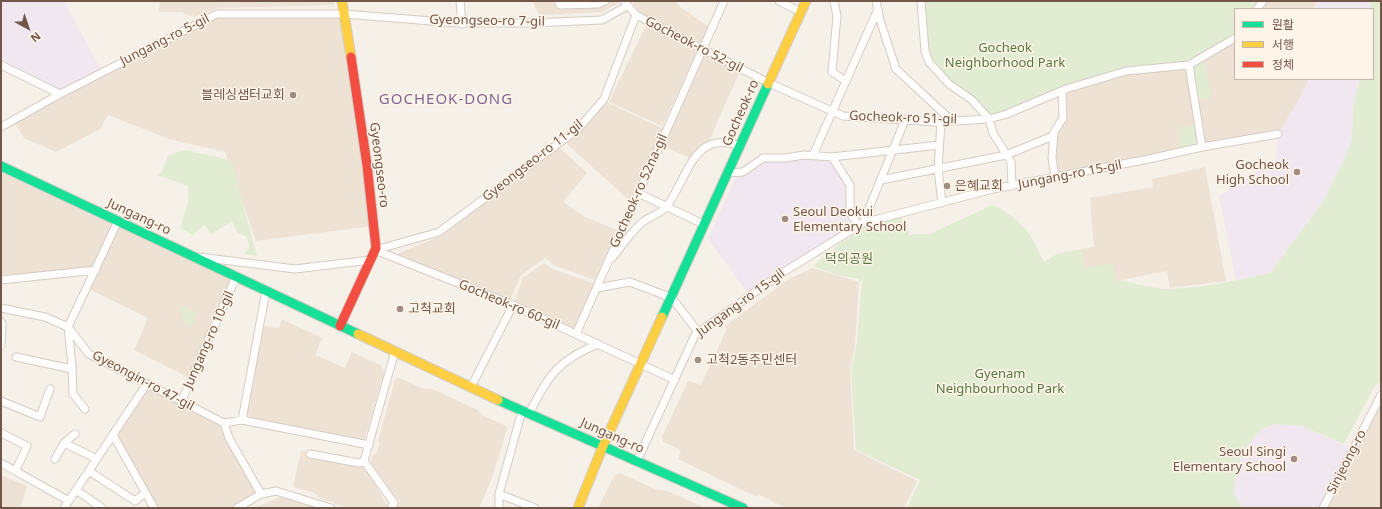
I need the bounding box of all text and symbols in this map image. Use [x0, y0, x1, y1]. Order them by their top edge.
north arrow [8, 8, 48, 48]
legend [1234, 8, 1374, 80]
street label: Jungang-ro 5-gil [118, 11, 212, 69]
street label: Gyeongseo-ro 7-gil [429, 12, 545, 30]
street label: Gocheok-ro 52-gil [642, 14, 746, 76]
text: 원활 [1272, 16, 1294, 33]
text: N [28, 29, 44, 46]
text: 서행 [1272, 36, 1294, 53]
park label: Gocheok Neighborhood Park [945, 40, 1065, 71]
text: 정체 [1272, 56, 1294, 73]
street label: Gocheok-ro [719, 77, 763, 149]
place label: 블레싱샘터교회 [201, 87, 285, 103]
marker: 블레싱샘터교회 [288, 90, 298, 100]
district label: GOCHEOK-DONG [379, 91, 513, 109]
street label: Gocheok-ro 51-gil [849, 108, 957, 128]
street label: Gyeongseo-ro 11-gil [480, 117, 586, 205]
street label: Gyeongseo-ro [366, 121, 392, 209]
street label: Gocheok-ro 52na-gil [607, 131, 671, 251]
street label: Jungang-ro 15-gil [1017, 157, 1123, 193]
place label: Gocheok High School [1216, 157, 1289, 188]
marker: Gocheok High School [1292, 167, 1302, 177]
place label: 은혜교회 [955, 178, 1003, 194]
marker: 은혜교회 [942, 181, 952, 191]
street label: Jungang-ro [105, 196, 173, 238]
place label: Seoul Deokui Elementary School [793, 204, 906, 235]
marker: Seoul Deokui Elementary School [780, 214, 790, 224]
park label: 덕의공원 [825, 251, 873, 267]
street label: Jungang-ro 15-gil [694, 266, 788, 340]
street label: Gocheok-ro 60-gil [456, 277, 562, 333]
street label: Jungang-ro 10-gil [180, 289, 238, 391]
place label: 고척교회 [408, 301, 456, 317]
marker: 고척교회 [395, 304, 405, 314]
street label: Gyeongin-ro 47-gil [89, 348, 197, 414]
place label: 고척2동주민센터 [706, 352, 797, 368]
marker: 고척2동주민센터 [693, 355, 703, 365]
park label: Gyenam Neighbourhood Park [936, 366, 1064, 397]
street label: Jungang-ro [578, 415, 646, 457]
street label: Sinjeong-ro [1324, 427, 1370, 497]
place label: Seoul Singi Elementary School [1173, 444, 1286, 475]
marker: Seoul Singi Elementary School [1289, 454, 1299, 464]

